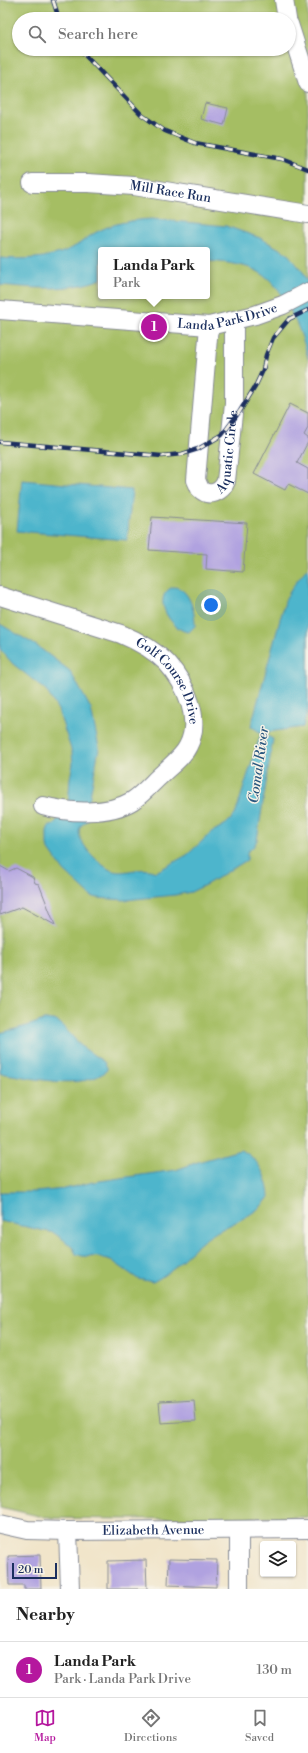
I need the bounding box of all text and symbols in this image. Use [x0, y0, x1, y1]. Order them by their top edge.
search box [12, 12, 296, 56]
icon: search [26, 23, 48, 45]
text: Search here [58, 25, 138, 44]
street label: Mill Race Run [129, 177, 212, 206]
popup [98, 247, 210, 299]
text: Landa Park [113, 256, 195, 275]
text: Park [113, 275, 140, 291]
street label: Landa Park Drive [177, 299, 280, 334]
pin: 1 [141, 312, 167, 342]
street label: Aquatic Circle [212, 409, 241, 498]
your location [201, 595, 221, 615]
street label: Golf Course Drive [133, 634, 201, 725]
water label: Comal River [245, 724, 273, 805]
street label: Elizabeth Avenue [102, 1522, 205, 1539]
map controls [260, 1541, 296, 1577]
button: layers [260, 1541, 296, 1577]
scale bar [12, 1561, 57, 1580]
text: 20 m [18, 1563, 43, 1577]
text: Nearby [16, 1604, 75, 1626]
text: Landa Park [54, 1652, 136, 1671]
text: 1 [26, 1662, 32, 1678]
text: 130 m [257, 1662, 292, 1678]
text: Park · Landa Park Drive [54, 1671, 191, 1687]
tab: Map [34, 1707, 56, 1745]
tab: Directions [124, 1707, 177, 1745]
tab: Saved [245, 1707, 274, 1745]

